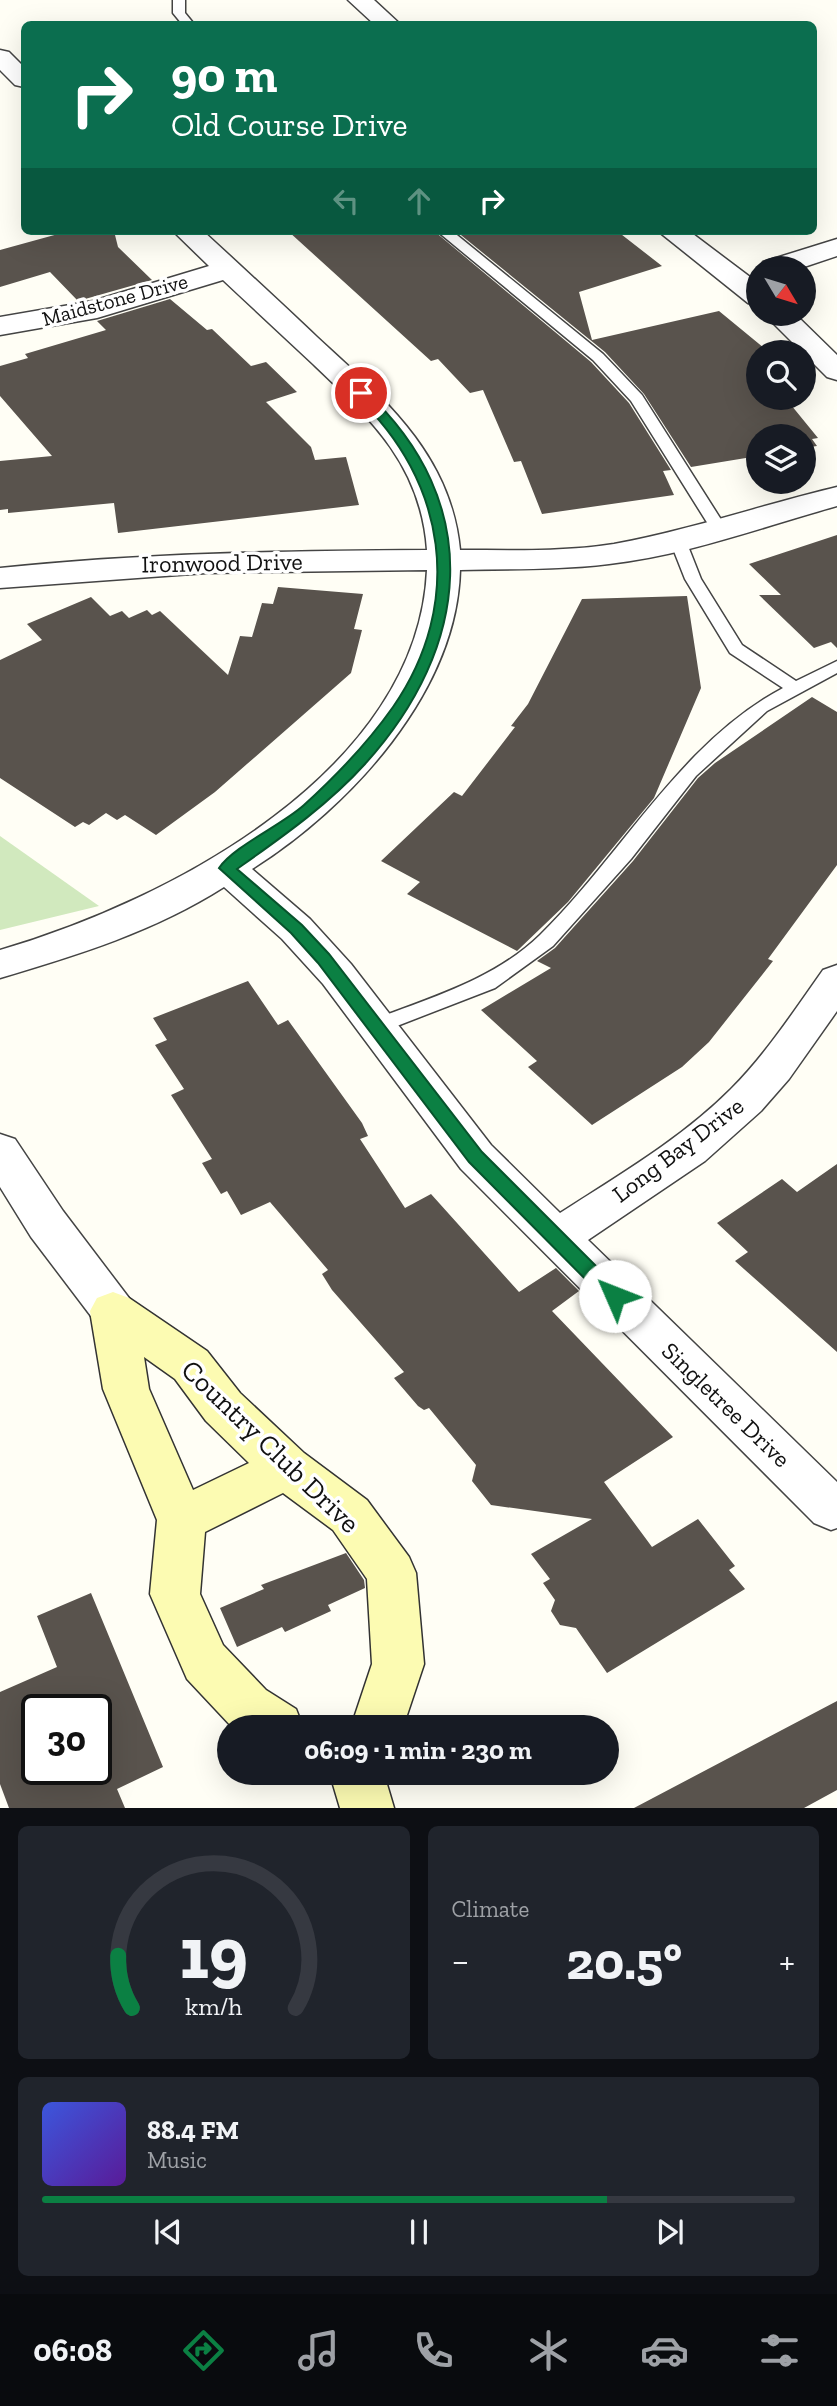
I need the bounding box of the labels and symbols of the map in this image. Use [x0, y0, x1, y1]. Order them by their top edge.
north arrow [746, 256, 816, 326]
street label: Maidstone Drive [39, 268, 191, 331]
pin [331, 363, 391, 423]
street label: Ironwood Drive [141, 547, 303, 578]
street label: Long Bay Drive [606, 1091, 749, 1208]
position arrow [578, 1259, 652, 1333]
street label: Singletree Drive [656, 1336, 797, 1473]
street label: Country Club Drive [175, 1353, 367, 1540]
speed limit sign: 30 [21, 1694, 112, 1785]

